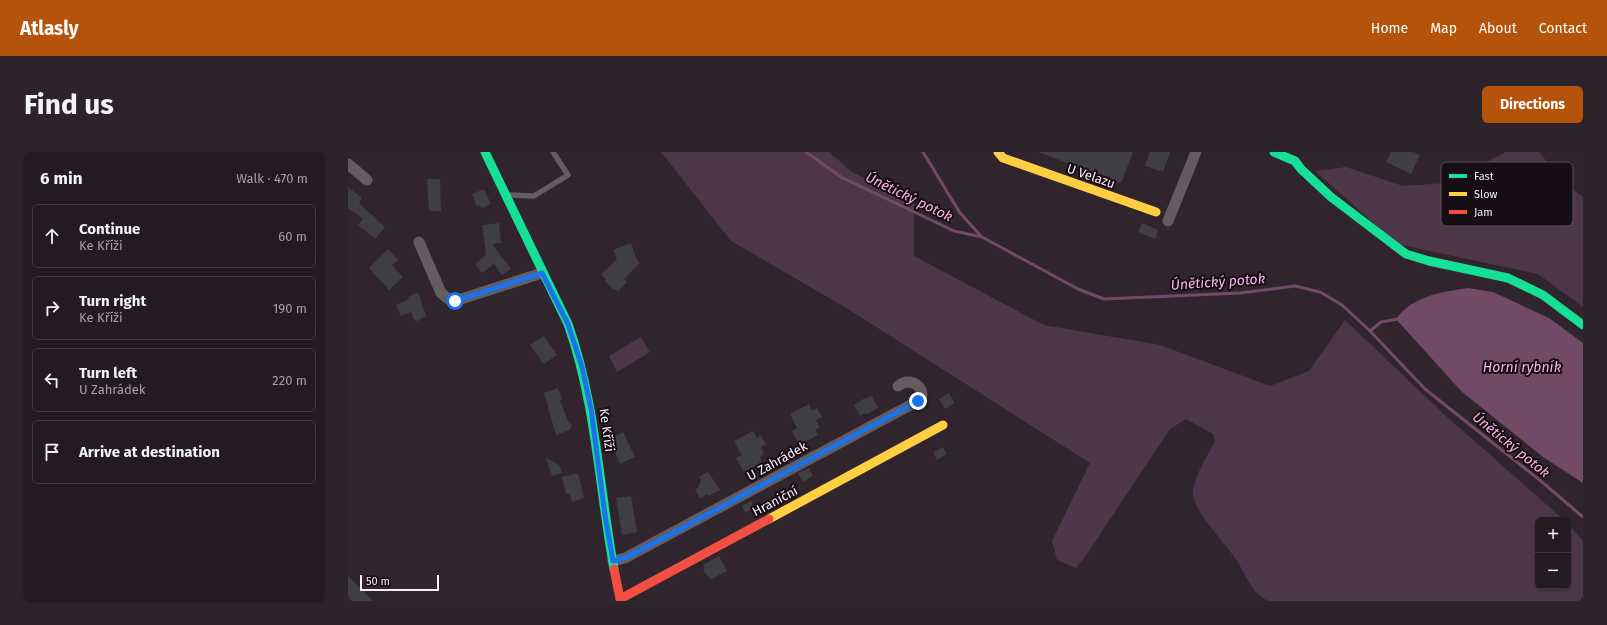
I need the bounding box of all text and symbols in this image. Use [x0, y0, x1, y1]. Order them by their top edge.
text: Atlasly [20, 17, 79, 40]
text: Home [1371, 20, 1408, 37]
text: Map [1430, 20, 1457, 37]
text: About [1479, 20, 1517, 37]
text: Contact [1539, 20, 1587, 37]
button: Directions [1482, 86, 1583, 123]
text: Find us [24, 88, 114, 121]
street label: U Velazu [1065, 161, 1117, 191]
legend [1441, 162, 1573, 226]
text: 6 min [40, 168, 83, 189]
water label: Únětický potok [863, 168, 956, 226]
text: Fast [1474, 170, 1494, 183]
text: Walk · 470 m [236, 171, 308, 186]
text: Slow [1474, 188, 1498, 201]
text: Jam [1474, 206, 1493, 219]
text: Continue [79, 220, 140, 238]
icon: ahead [41, 225, 63, 247]
text: 60 m [278, 229, 307, 244]
text: Ke Kříži [79, 238, 123, 253]
water label: Únětický potok [1170, 269, 1266, 294]
text: Turn right [79, 292, 146, 310]
route start [446, 292, 464, 310]
icon: right [41, 297, 63, 319]
text: 190 m [273, 301, 307, 316]
text: Ke Kříži [79, 310, 123, 325]
water label: Horní rybník [1483, 359, 1562, 376]
text: Turn left [79, 364, 137, 382]
icon: left [41, 369, 63, 391]
text: 220 m [272, 373, 307, 388]
text: U Zahrádek [79, 382, 145, 397]
route end [909, 392, 927, 410]
street label: Ke Kříži [597, 407, 617, 453]
water label: Únětický potok [1469, 408, 1554, 482]
street label: U Zahrádek [744, 438, 810, 484]
icon: arrive [41, 441, 63, 463]
text: Arrive at destination [79, 443, 220, 461]
street label: Hraniční [750, 483, 801, 519]
map controls [1535, 517, 1571, 589]
button: + [1535, 517, 1571, 553]
button: − [1535, 553, 1571, 589]
scale bar [360, 573, 439, 592]
text: 50 m [366, 575, 390, 588]

